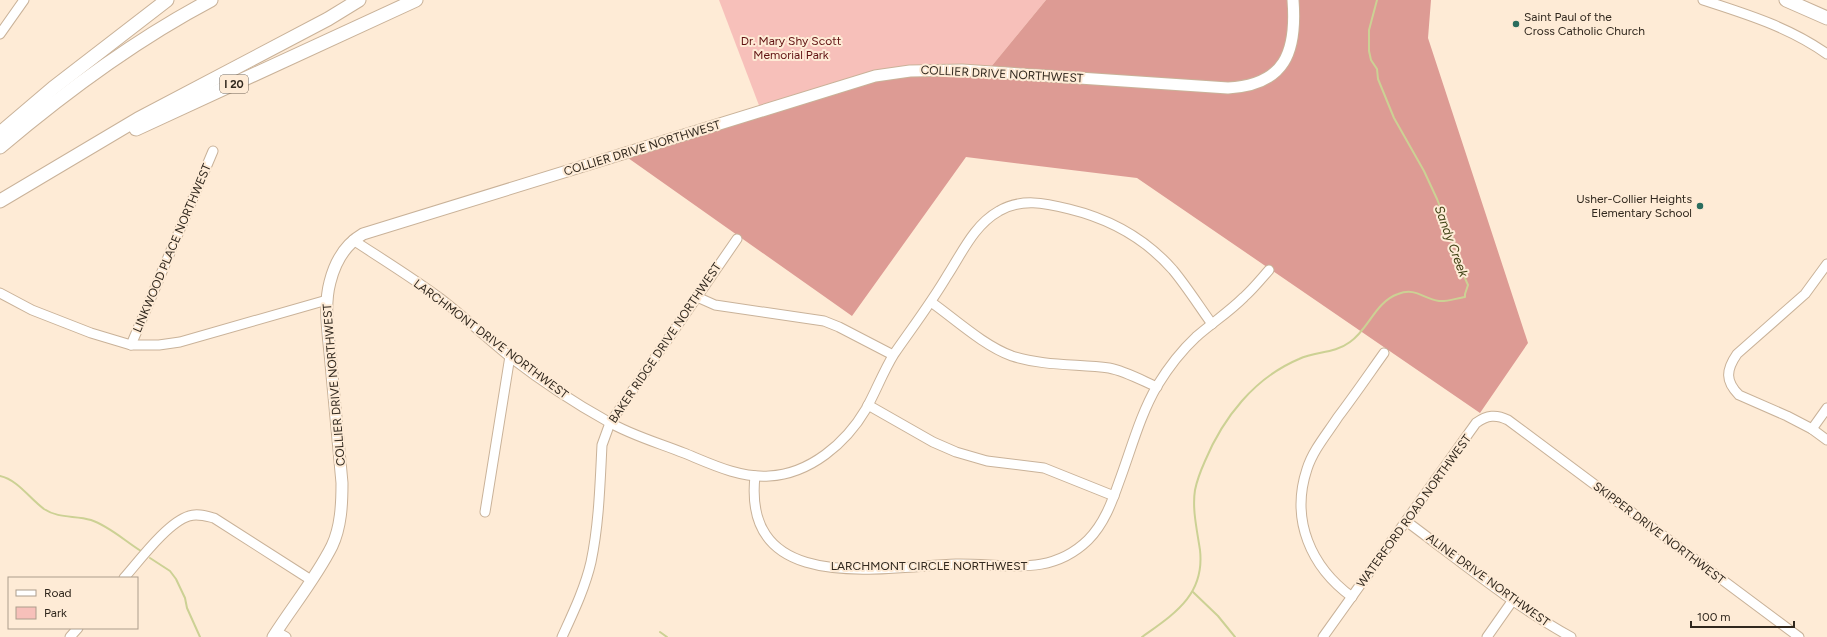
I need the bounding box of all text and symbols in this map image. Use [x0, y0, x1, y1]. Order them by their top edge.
place label: Saint Paul of the Cross Catholic Church [1524, 10, 1645, 38]
marker: Saint Paul of the Cross Catholic Church [1511, 19, 1521, 29]
park label: Dr. Mary Shy Scott Memorial Park [741, 34, 842, 62]
street label: COLLIER DRIVE NORTHWEST [920, 63, 1084, 85]
road number: I 20 [220, 75, 248, 93]
street label: COLLIER DRIVE NORTHWEST [562, 117, 722, 179]
street label: LINKWOOD PLACE NORTHWEST [130, 161, 214, 334]
place label: Usher-Collier Heights Elementary School [1576, 192, 1692, 220]
marker: Usher-Collier Heights Elementary School [1695, 201, 1705, 211]
water label: Sandy Creek [1432, 203, 1472, 280]
street label: BAKER RIDGE DRIVE NORTHWEST [606, 260, 724, 426]
street label: LARCHMONT DRIVE NORTHWEST [411, 276, 571, 402]
street label: COLLIER DRIVE NORTHWEST [320, 303, 348, 467]
street label: WATERFORD ROAD NORTHWEST [1354, 432, 1474, 590]
street label: SKIPPER DRIVE NORTHWEST [1590, 479, 1728, 587]
street label: ALINE DRIVE NORTHWEST [1424, 531, 1553, 630]
street label: LARCHMONT CIRCLE NORTHWEST [831, 559, 1028, 573]
legend [8, 577, 138, 629]
text: Road [44, 586, 72, 600]
scale bar [1691, 603, 1794, 629]
text: Park [44, 606, 67, 620]
text: 100 m [1697, 610, 1731, 624]

